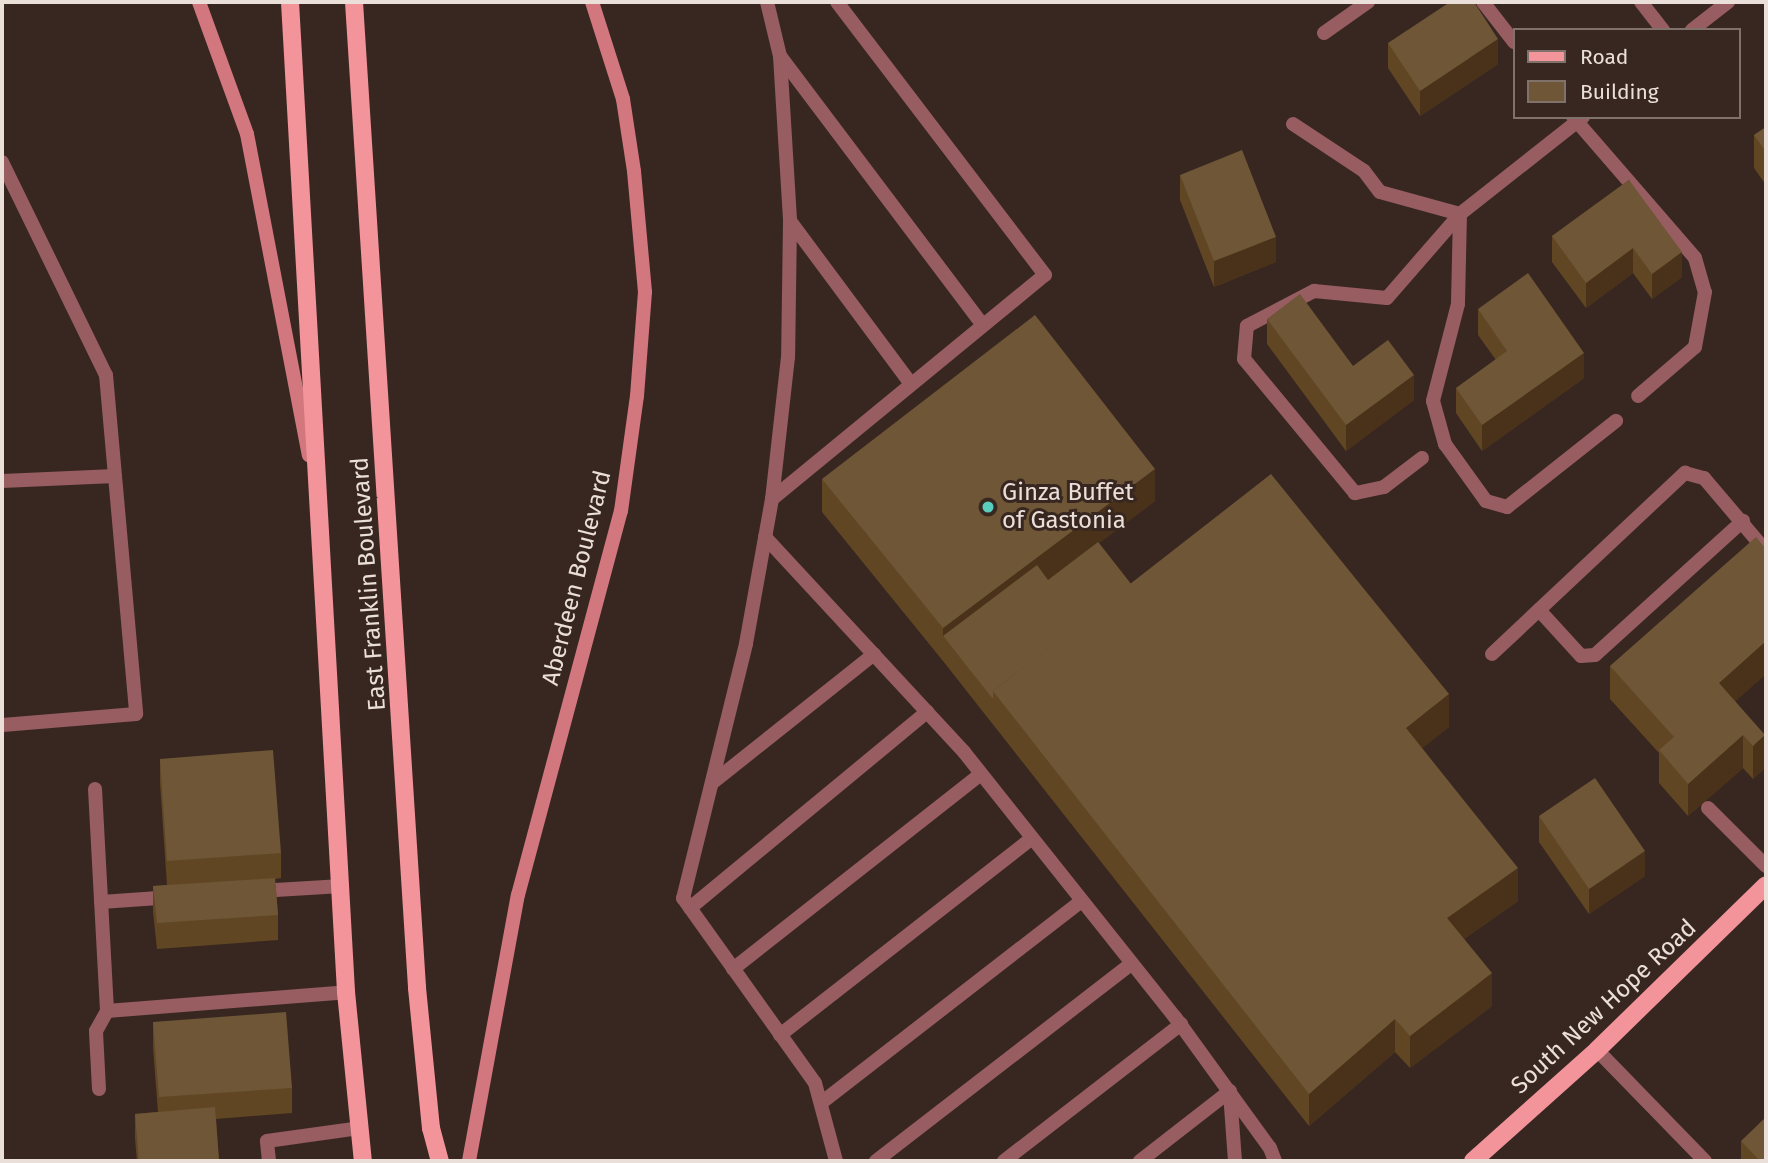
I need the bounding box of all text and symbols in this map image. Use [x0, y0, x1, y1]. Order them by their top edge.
legend [1512, 28, 1740, 119]
text: Road [1580, 44, 1628, 70]
text: Building [1580, 79, 1659, 105]
street label: East Franklin Boulevard [346, 456, 392, 712]
street label: Aberdeen Boulevard [536, 468, 618, 688]
place label: Ginza Buffet of Gastonia [1002, 479, 1134, 535]
marker: Ginza Buffet of Gastonia [980, 499, 996, 515]
street label: South New Hope Road [1505, 914, 1703, 1100]

